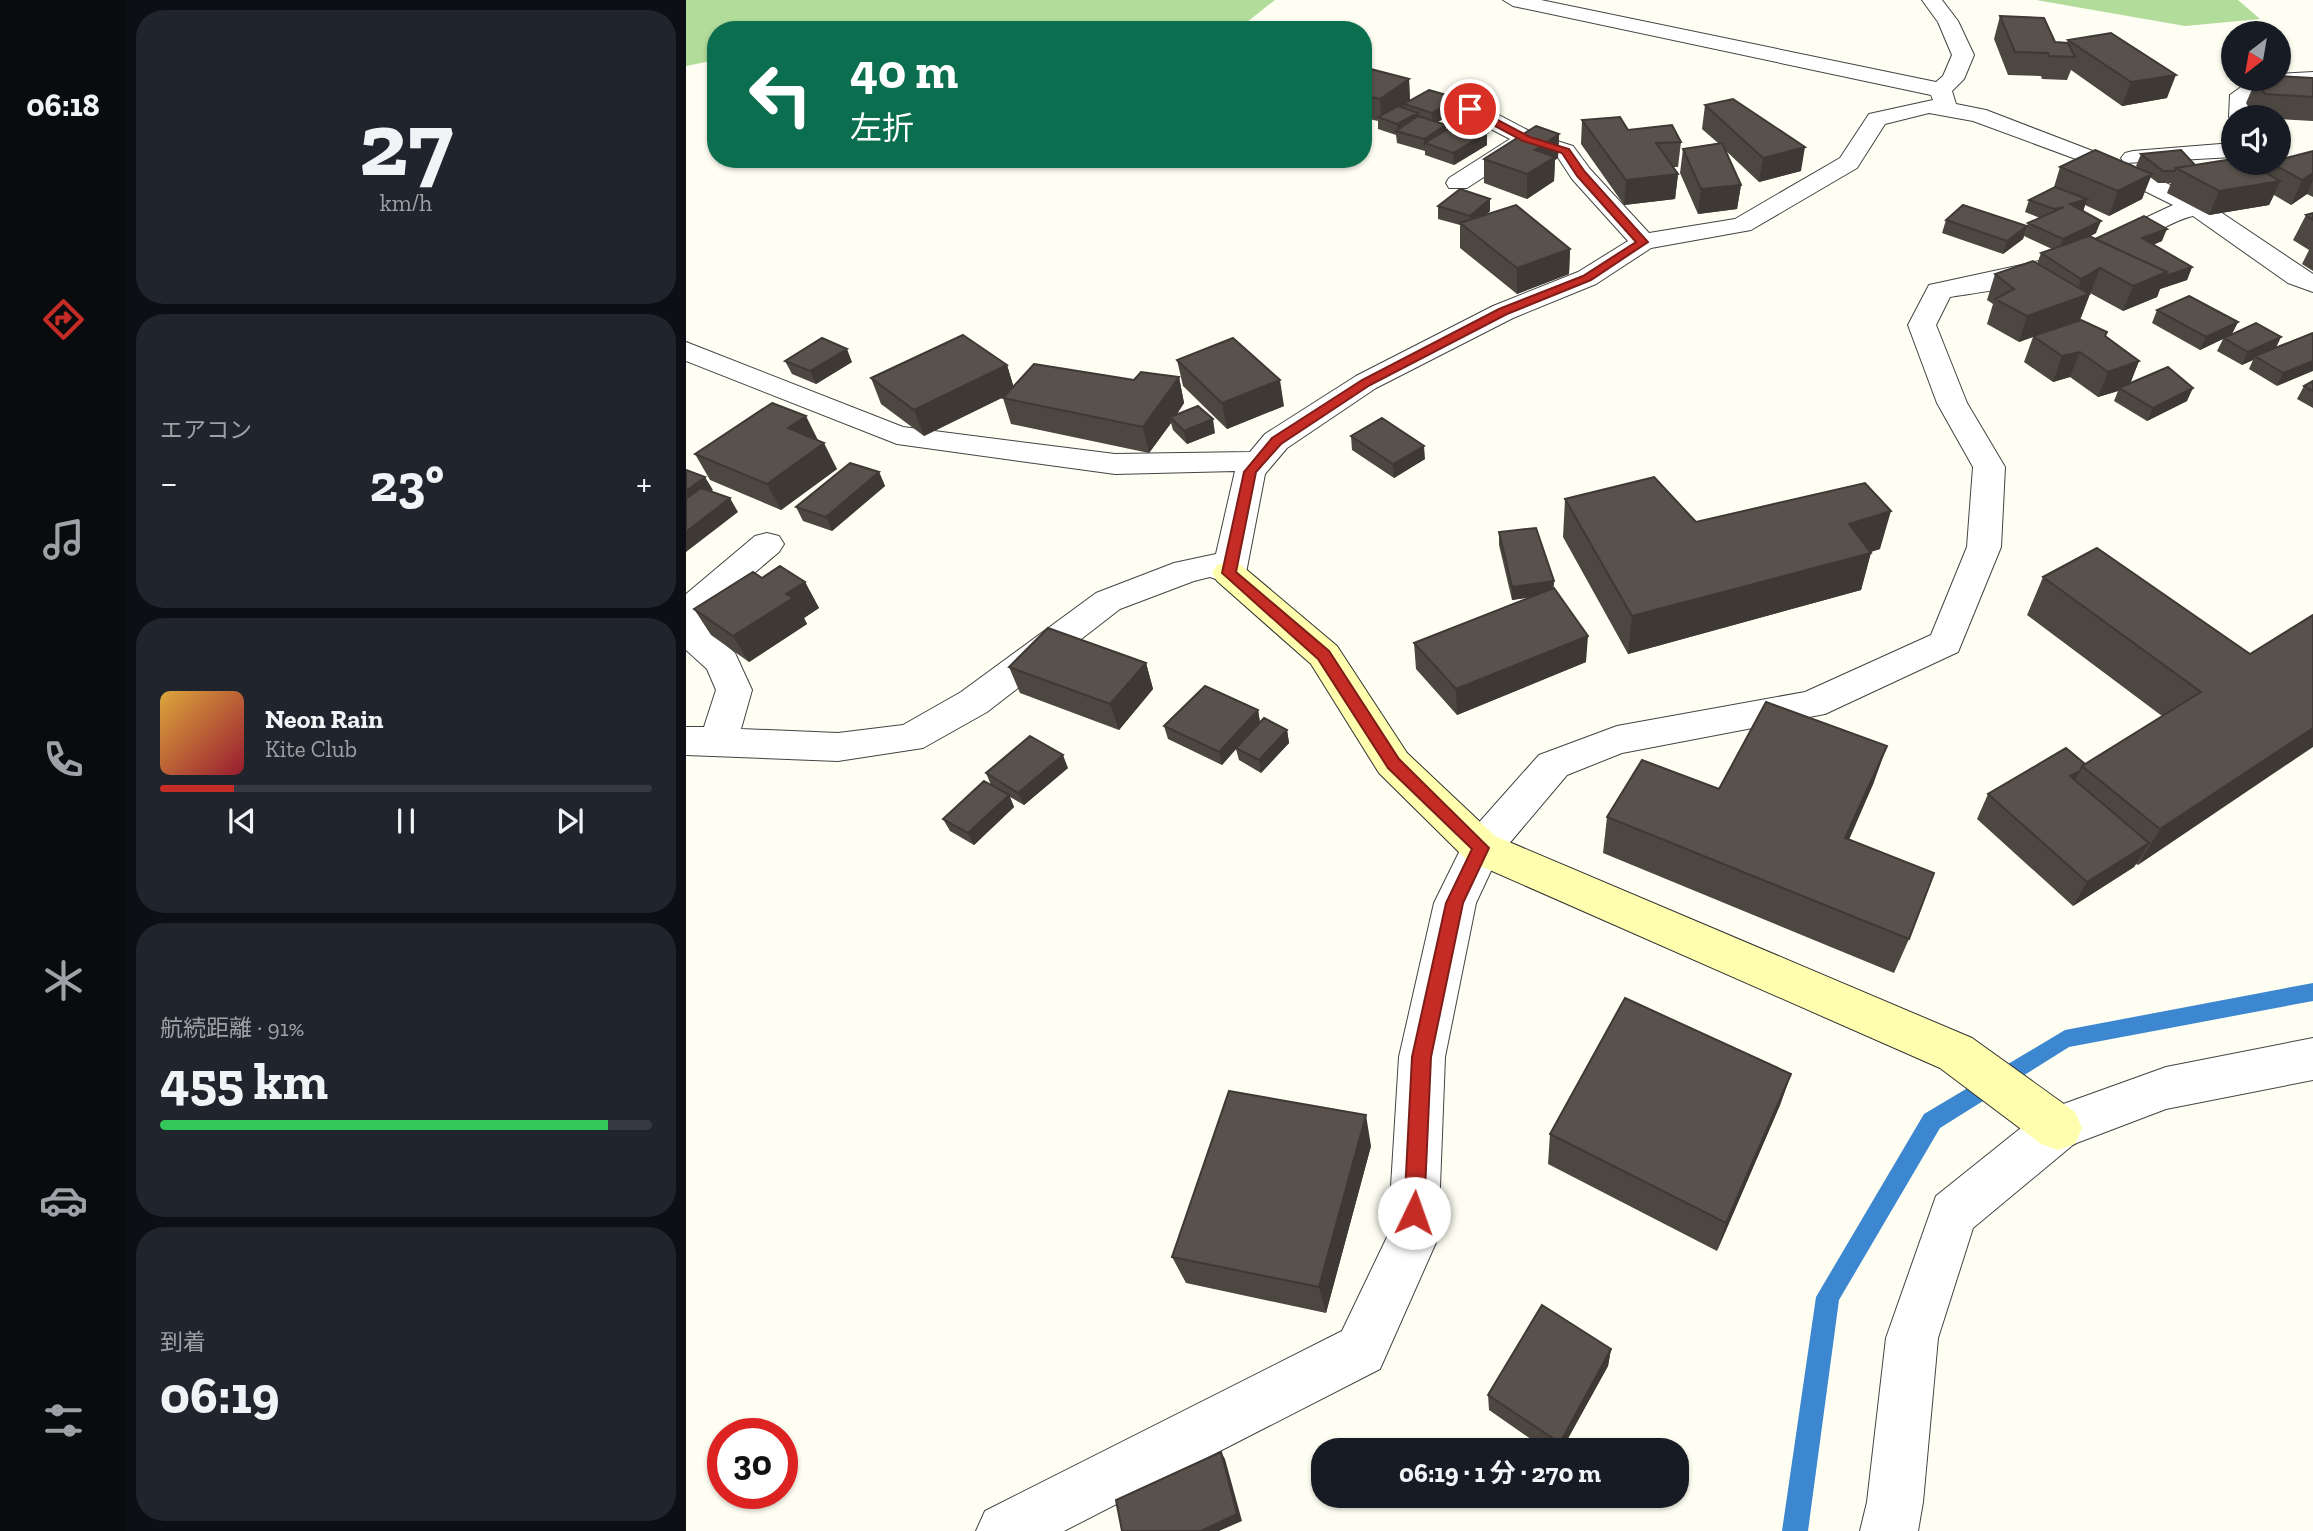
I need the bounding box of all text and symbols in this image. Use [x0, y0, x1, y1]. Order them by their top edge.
north arrow [2221, 21, 2291, 91]
map controls [2221, 21, 2291, 175]
text: 40 m [850, 42, 958, 101]
icon: left [735, 49, 826, 140]
pin [1440, 79, 1500, 139]
text: 06:18 [26, 86, 100, 124]
text: 27 [359, 89, 453, 198]
icon: arrive [1451, 90, 1489, 128]
button: sound [2221, 105, 2291, 175]
text: 左折 [850, 109, 914, 147]
text: km/h [380, 189, 432, 217]
icon: directions [39, 295, 88, 344]
text: エアコン [160, 416, 252, 444]
text: 23° [370, 452, 444, 514]
text: − [160, 460, 178, 506]
text: + [636, 460, 652, 506]
icon: music [39, 515, 88, 564]
text: Neon Rain [265, 703, 383, 735]
icon: phone [39, 735, 88, 784]
text: Kite Club [265, 735, 357, 763]
icon: previous [223, 802, 261, 840]
icon: pause [387, 802, 425, 840]
icon: next [551, 802, 589, 840]
icon: climate [39, 956, 88, 1005]
text: 航続距離 · 91% [160, 1014, 304, 1042]
text: 455 km [160, 1050, 328, 1112]
icon: car [39, 1176, 88, 1225]
position arrow [1377, 1176, 1451, 1250]
text: 到着 [160, 1328, 206, 1356]
text: 06:19 [160, 1364, 280, 1426]
icon: filters [39, 1396, 88, 1445]
speed limit sign: 30 [707, 1418, 798, 1509]
text: 06:19 · 1 分 · 270 m [1399, 1457, 1601, 1489]

